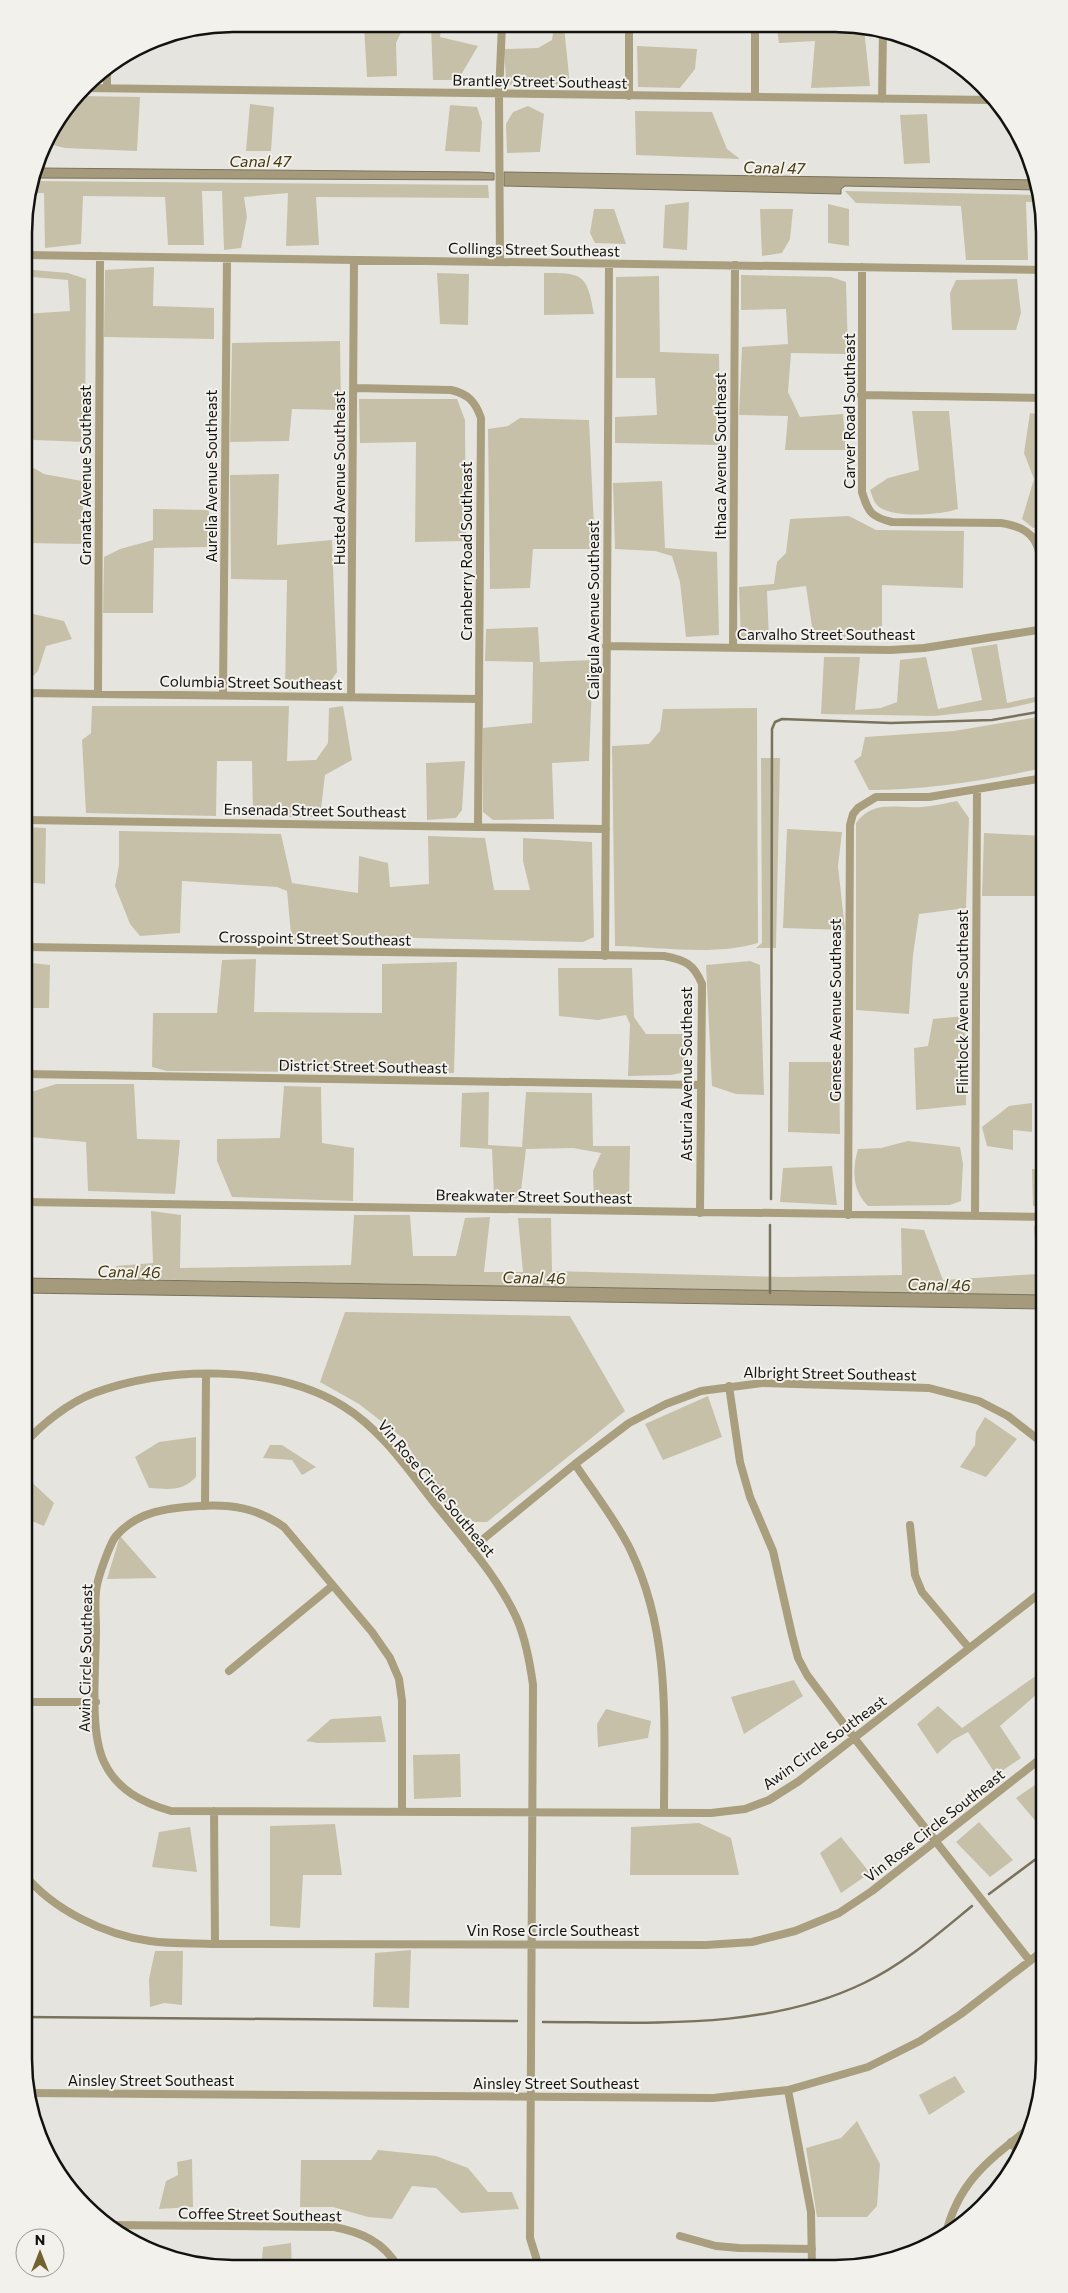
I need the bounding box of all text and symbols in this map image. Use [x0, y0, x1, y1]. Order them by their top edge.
street label: Brantley Street Southeast [452, 70, 628, 92]
water label: Canal 47 [229, 151, 292, 170]
water label: Canal 47 [743, 157, 807, 177]
street label: Collings Street Southeast [448, 239, 620, 259]
street label: Carver Road Southeast [840, 333, 858, 489]
street label: Ithaca Avenue Southeast [711, 372, 729, 540]
street label: Granata Avenue Southeast [76, 385, 94, 565]
street label: Aurelia Avenue Southeast [202, 389, 220, 563]
street label: Husted Avenue Southeast [330, 391, 348, 565]
street label: Cranberry Road Southeast [457, 461, 475, 641]
street label: Caligula Avenue Southeast [584, 520, 602, 700]
street label: Carvalho Street Southeast [737, 625, 915, 643]
street label: Columbia Street Southeast [159, 671, 343, 693]
street label: Ensenada Street Southeast [223, 799, 407, 821]
street label: Flintlock Avenue Southeast [953, 910, 971, 1094]
street label: Genesee Avenue Southeast [826, 918, 844, 1102]
street label: Crosspoint Street Southeast [219, 927, 411, 949]
street label: Asturia Avenue Southeast [677, 987, 695, 1161]
street label: District Street Southeast [278, 1056, 448, 1076]
street label: Breakwater Street Southeast [436, 1185, 632, 1207]
water label: Canal 46 [97, 1261, 161, 1281]
water label: Canal 46 [502, 1267, 566, 1287]
water label: Canal 46 [907, 1274, 971, 1294]
street label: Albright Street Southeast [743, 1362, 917, 1384]
street label: Vin Rose Circle Southeast [374, 1416, 500, 1560]
street label: Awin Circle Southeast [75, 1584, 95, 1732]
street label: Awin Circle Southeast [759, 1691, 889, 1793]
street label: Vin Rose Circle Southeast [860, 1765, 1008, 1885]
street label: Vin Rose Circle Southeast [466, 1921, 640, 1939]
street label: Ainsley Street Southeast [68, 2071, 234, 2089]
street label: Ainsley Street Southeast [473, 2074, 639, 2092]
street label: Coffee Street Southeast [178, 2204, 342, 2224]
north arrow [15, 2228, 65, 2278]
text: N [35, 2231, 45, 2248]

